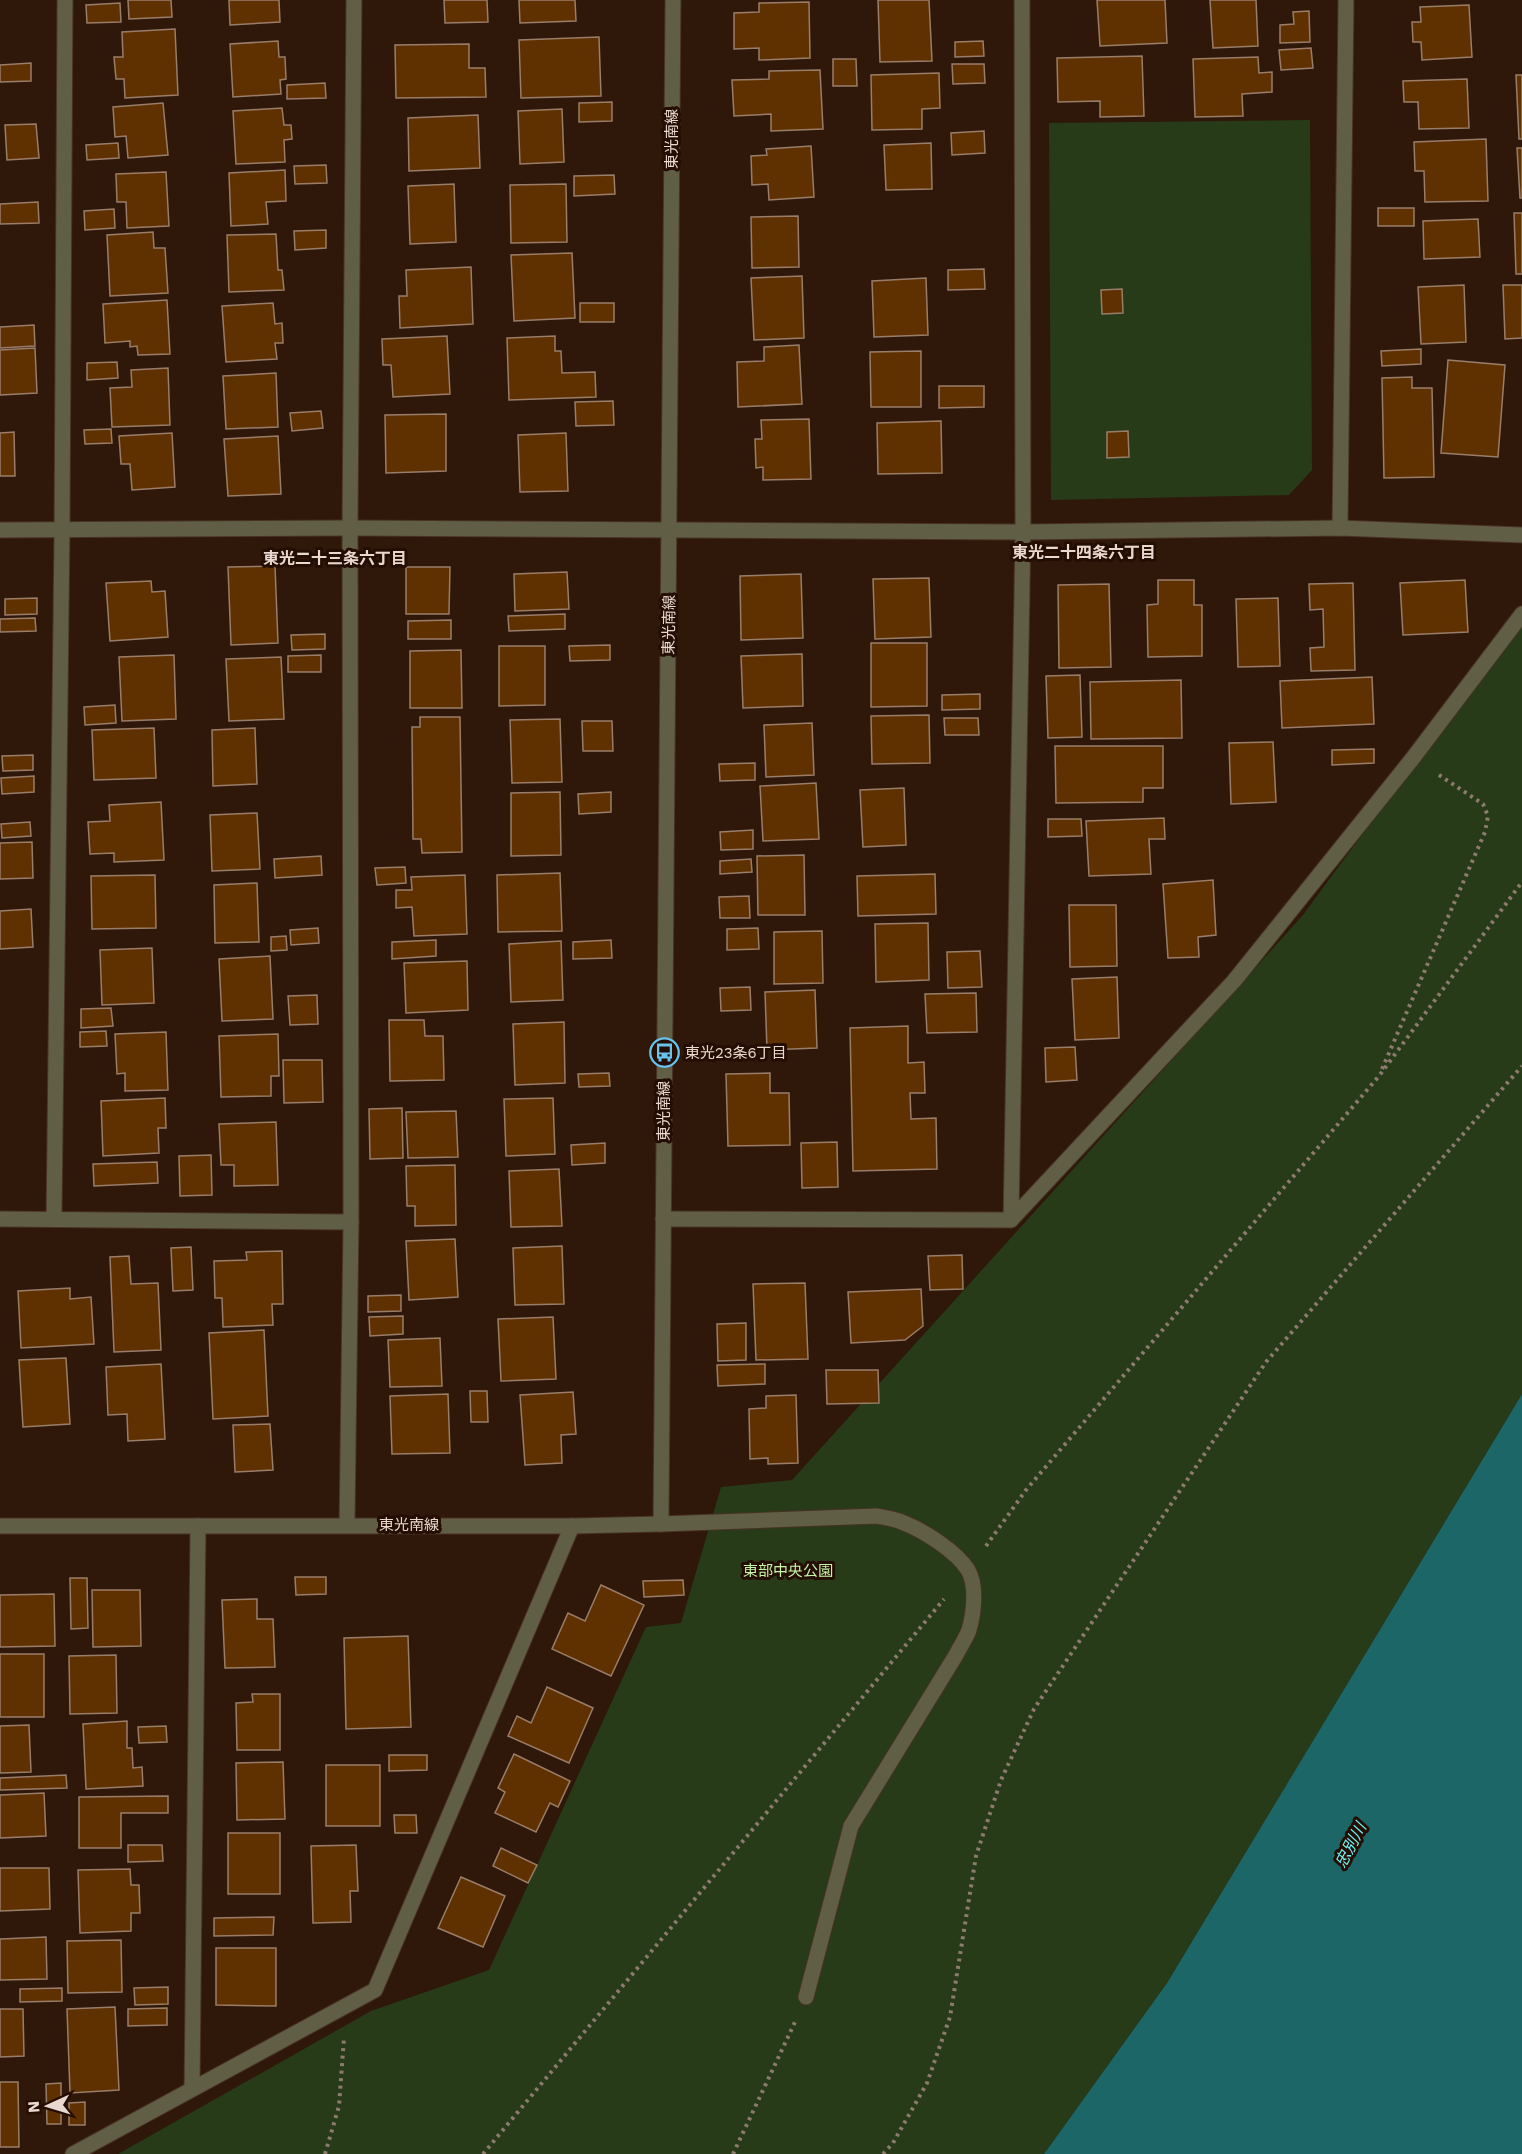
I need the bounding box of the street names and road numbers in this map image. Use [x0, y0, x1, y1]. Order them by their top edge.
street label: 東光南線 [663, 109, 681, 169]
street label: 東光南線 [659, 595, 679, 655]
street label: 東光南線 [655, 1081, 673, 1141]
street label: 東光南線 [379, 1516, 439, 1534]

